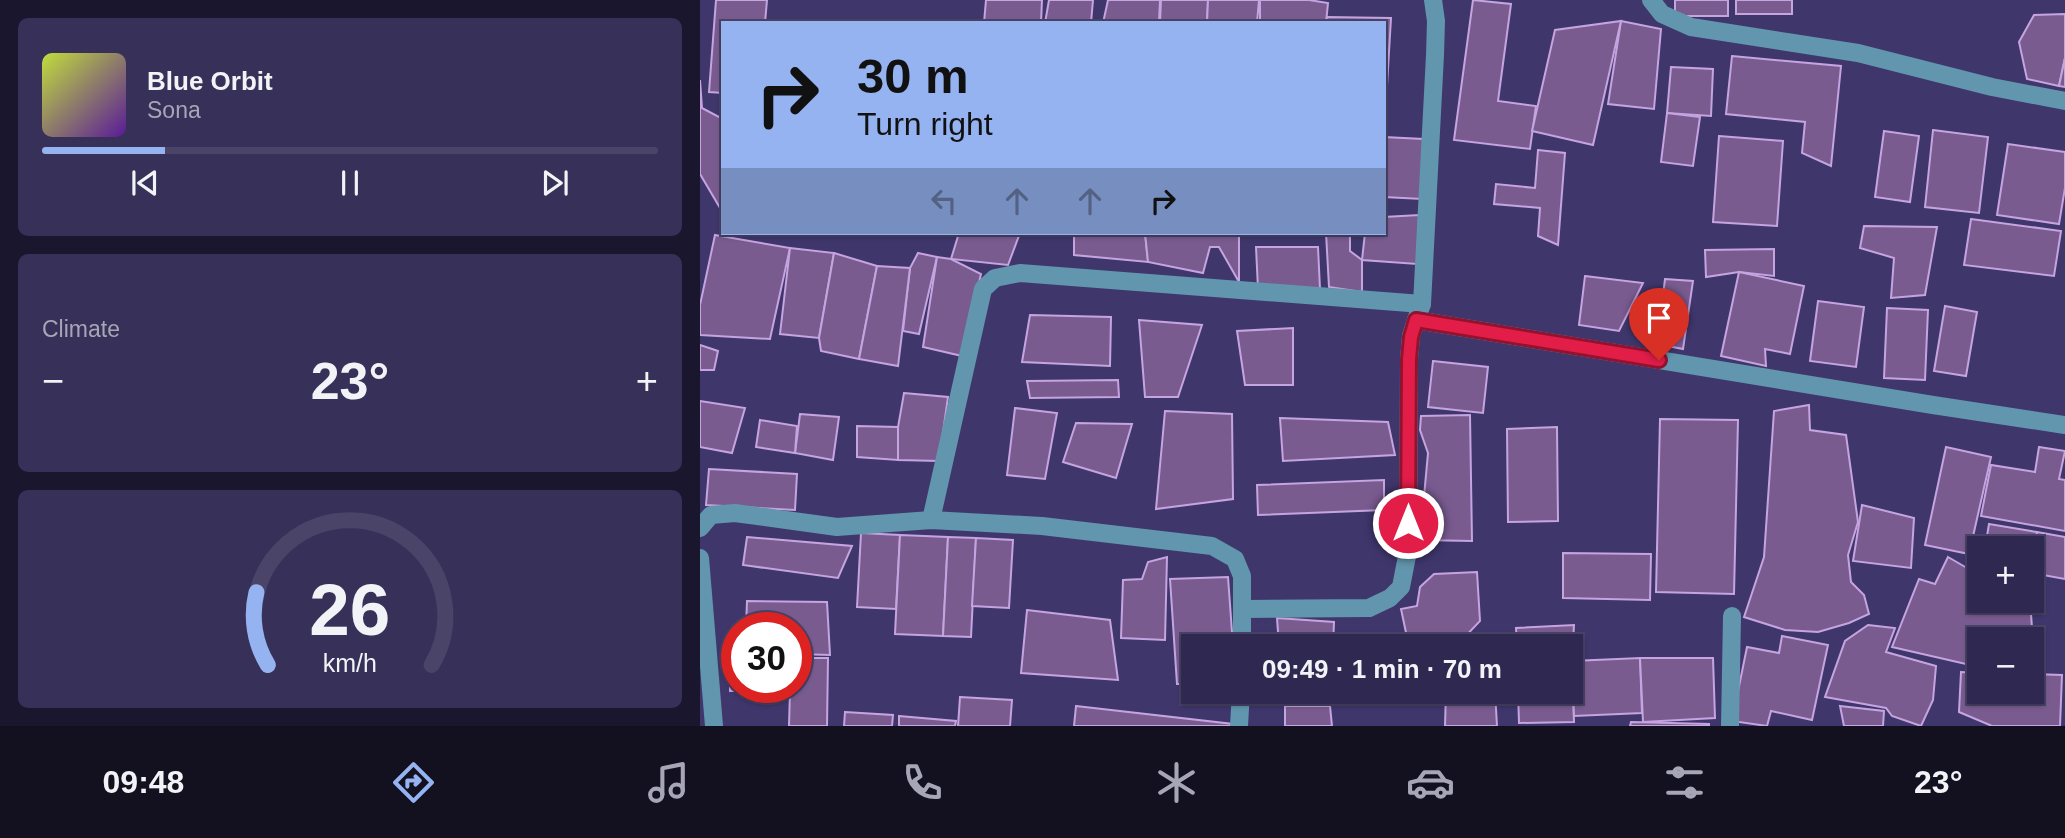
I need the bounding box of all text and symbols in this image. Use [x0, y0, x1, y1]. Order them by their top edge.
icon: right [742, 49, 833, 140]
text: 30 m [857, 49, 969, 103]
text: Blue Orbit [147, 66, 273, 96]
text: Sona [147, 97, 201, 123]
text: Turn right [857, 106, 993, 142]
icon: previous [126, 164, 164, 202]
icon: pause [331, 164, 369, 202]
icon: next [536, 164, 574, 202]
icon: left [925, 182, 963, 220]
icon: ahead [998, 182, 1036, 220]
icon: ahead [1071, 182, 1109, 220]
icon: right [1144, 182, 1182, 220]
pin [1629, 288, 1689, 360]
icon: arrive [1640, 299, 1678, 337]
text: Climate [42, 316, 120, 342]
text: 23° [311, 352, 389, 410]
text: − [42, 360, 64, 402]
text: + [636, 360, 658, 402]
position arrow [1371, 486, 1445, 560]
map controls [1967, 536, 2044, 704]
button: + [1967, 536, 2044, 613]
text: 26 [310, 569, 390, 650]
speed limit sign: 30 [721, 612, 812, 703]
button: − [1967, 627, 2044, 704]
text: km/h [323, 649, 377, 677]
text: 09:49 · 1 min · 70 m [1262, 654, 1502, 684]
icon: directions [389, 758, 438, 807]
icon: music [644, 758, 693, 807]
icon: phone [898, 758, 947, 807]
icon: climate [1152, 758, 1201, 807]
icon: car [1406, 758, 1455, 807]
icon: filters [1660, 758, 1709, 807]
text: 09:48 [103, 764, 184, 800]
text: 23° [1914, 764, 1962, 800]

